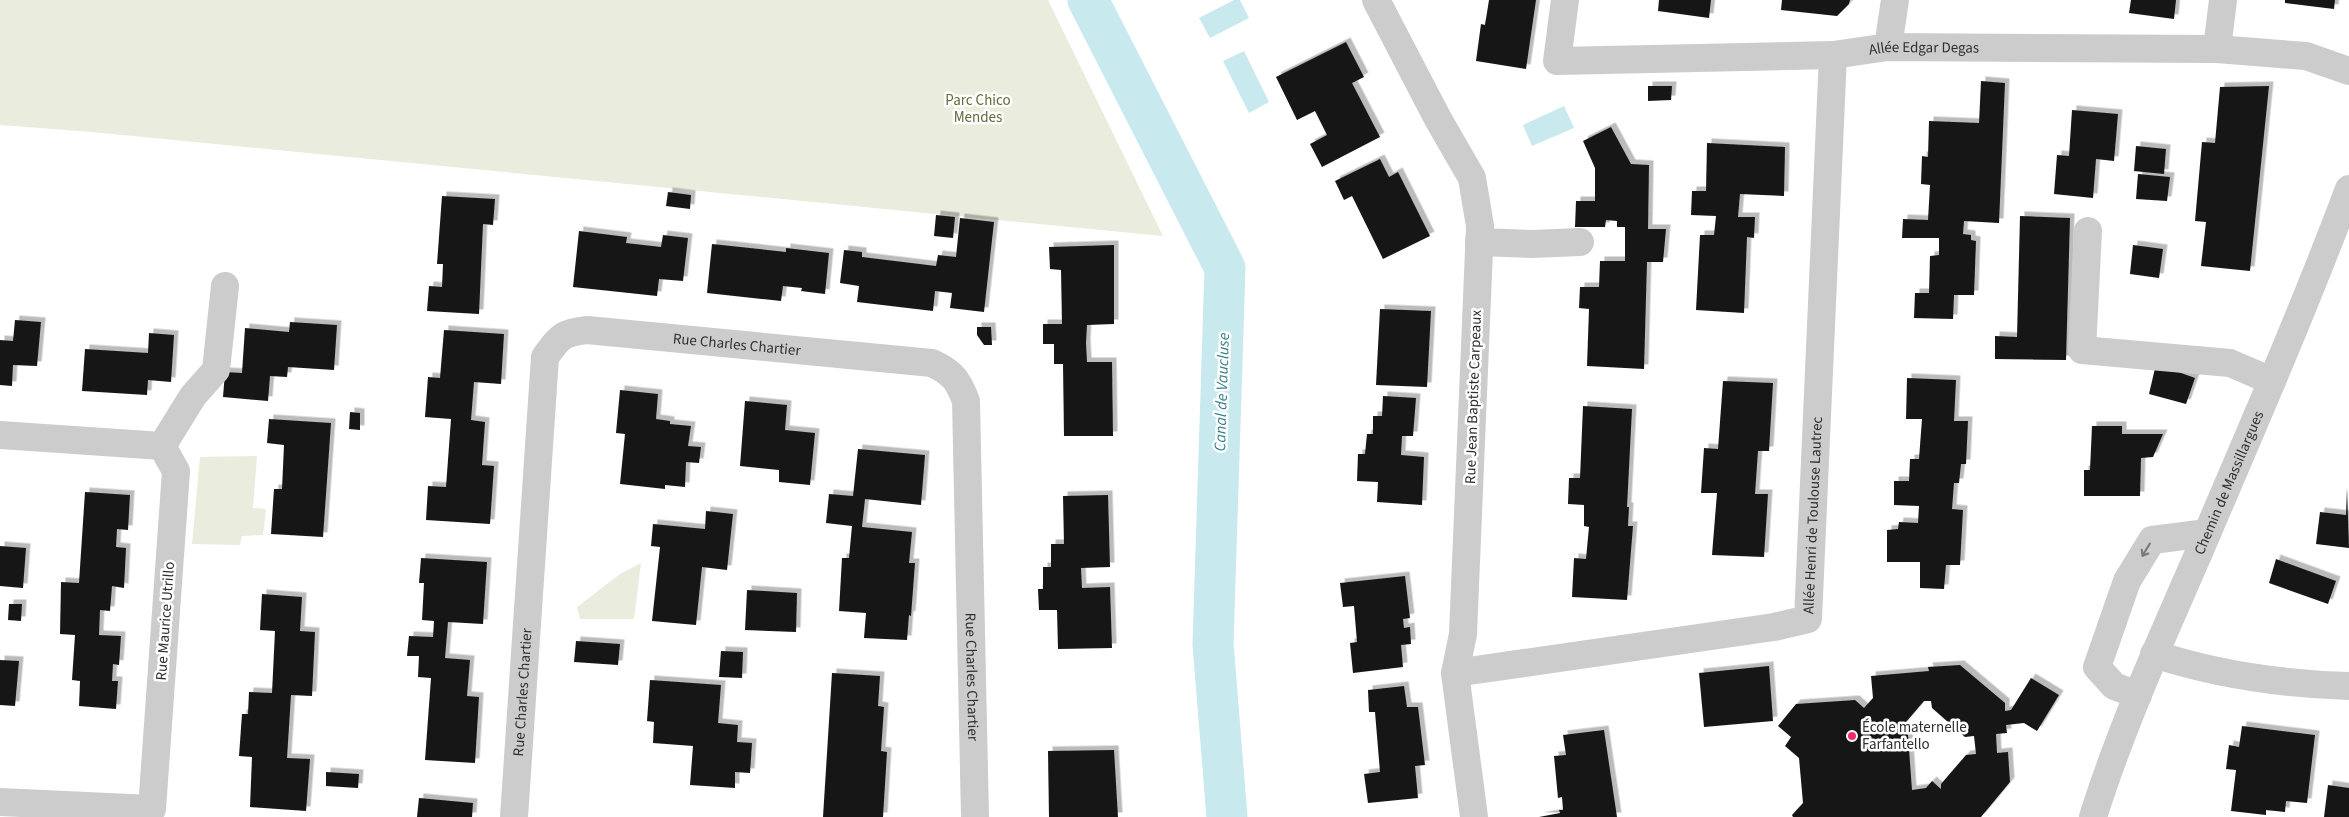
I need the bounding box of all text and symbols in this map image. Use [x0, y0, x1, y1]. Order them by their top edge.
street label: Allée Edgar Degas [1867, 37, 1979, 61]
park label: Parc Chico Mendes [945, 90, 1011, 128]
street label: Rue Jean Baptiste Carpeaux [1460, 309, 1487, 484]
street label: Rue Charles Chartier [672, 328, 802, 361]
water label: Canal de Vaucluse [1209, 332, 1235, 452]
street label: Chemin de Massillargues [2189, 408, 2269, 558]
street label: Allée Henri de Toulouse Lautrec [1798, 416, 1828, 615]
one-way arrow [2141, 542, 2151, 556]
street label: Rue Maurice Utrillo [151, 561, 180, 681]
street label: Rue Charles Chartier [960, 613, 983, 742]
street label: Rue Charles Chartier [508, 627, 538, 757]
place label: École maternelle Farfantello [1862, 717, 1967, 755]
marker: École maternelle Farfantello [1846, 730, 1858, 742]

